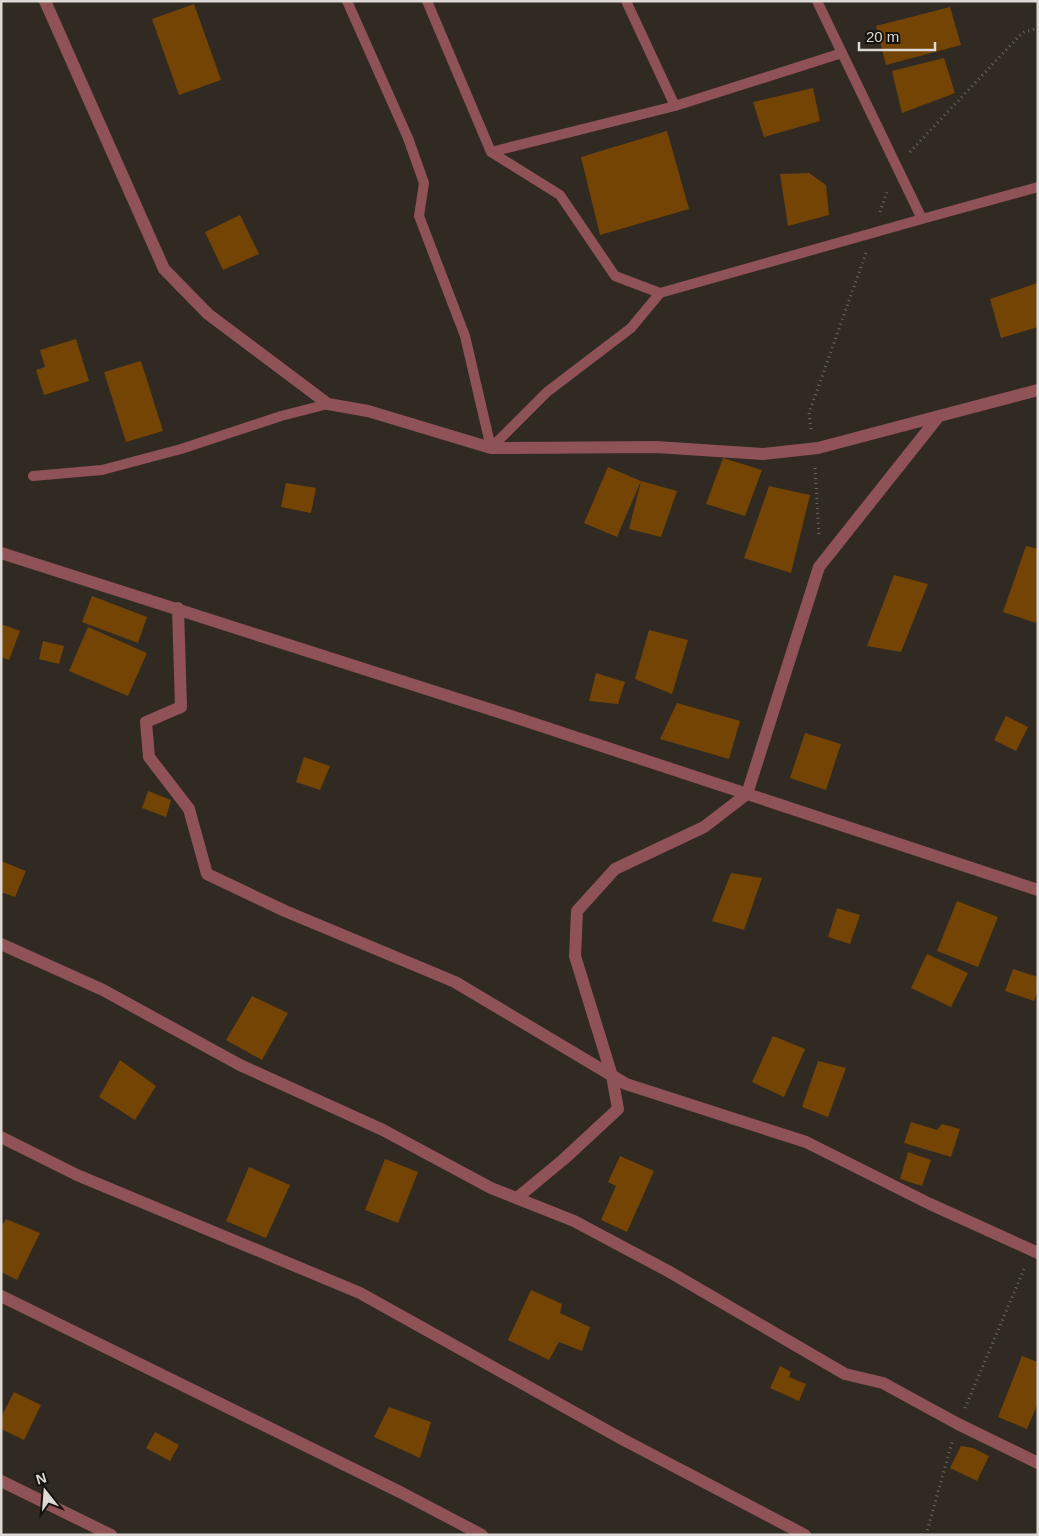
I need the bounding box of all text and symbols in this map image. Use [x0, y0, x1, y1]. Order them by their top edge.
scale bar [859, 20, 935, 52]
text: 20 m [866, 28, 899, 45]
north arrow [20, 1466, 70, 1516]
text: N [34, 1469, 48, 1488]

